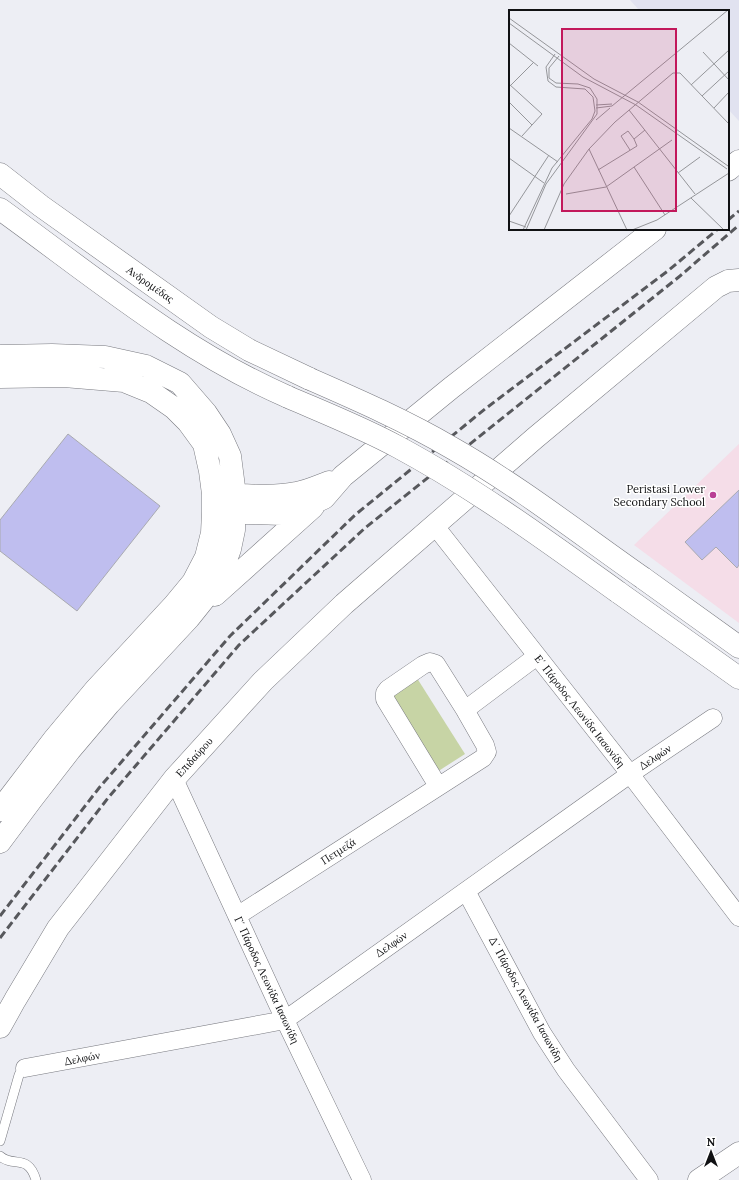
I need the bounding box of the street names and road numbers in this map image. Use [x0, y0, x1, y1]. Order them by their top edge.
street label: Ανδρομέδας [123, 263, 177, 306]
street label: Ε΄ Πάροδος Λεωνίδα Ιασωνίδη [532, 652, 629, 770]
street label: Επιδαύρου [172, 734, 216, 780]
street label: Δελφών [636, 741, 674, 773]
street label: Πετμεζά [318, 834, 358, 867]
street label: Γ΄ Πάροδος Λεωνίδα Ιασωνίδη [231, 914, 303, 1046]
street label: Δελφών [372, 928, 410, 960]
street label: Δ΄ Πάροδος Λεωνίδα Ιασωνίδη [486, 934, 566, 1064]
street label: Δελφών [63, 1048, 101, 1068]

